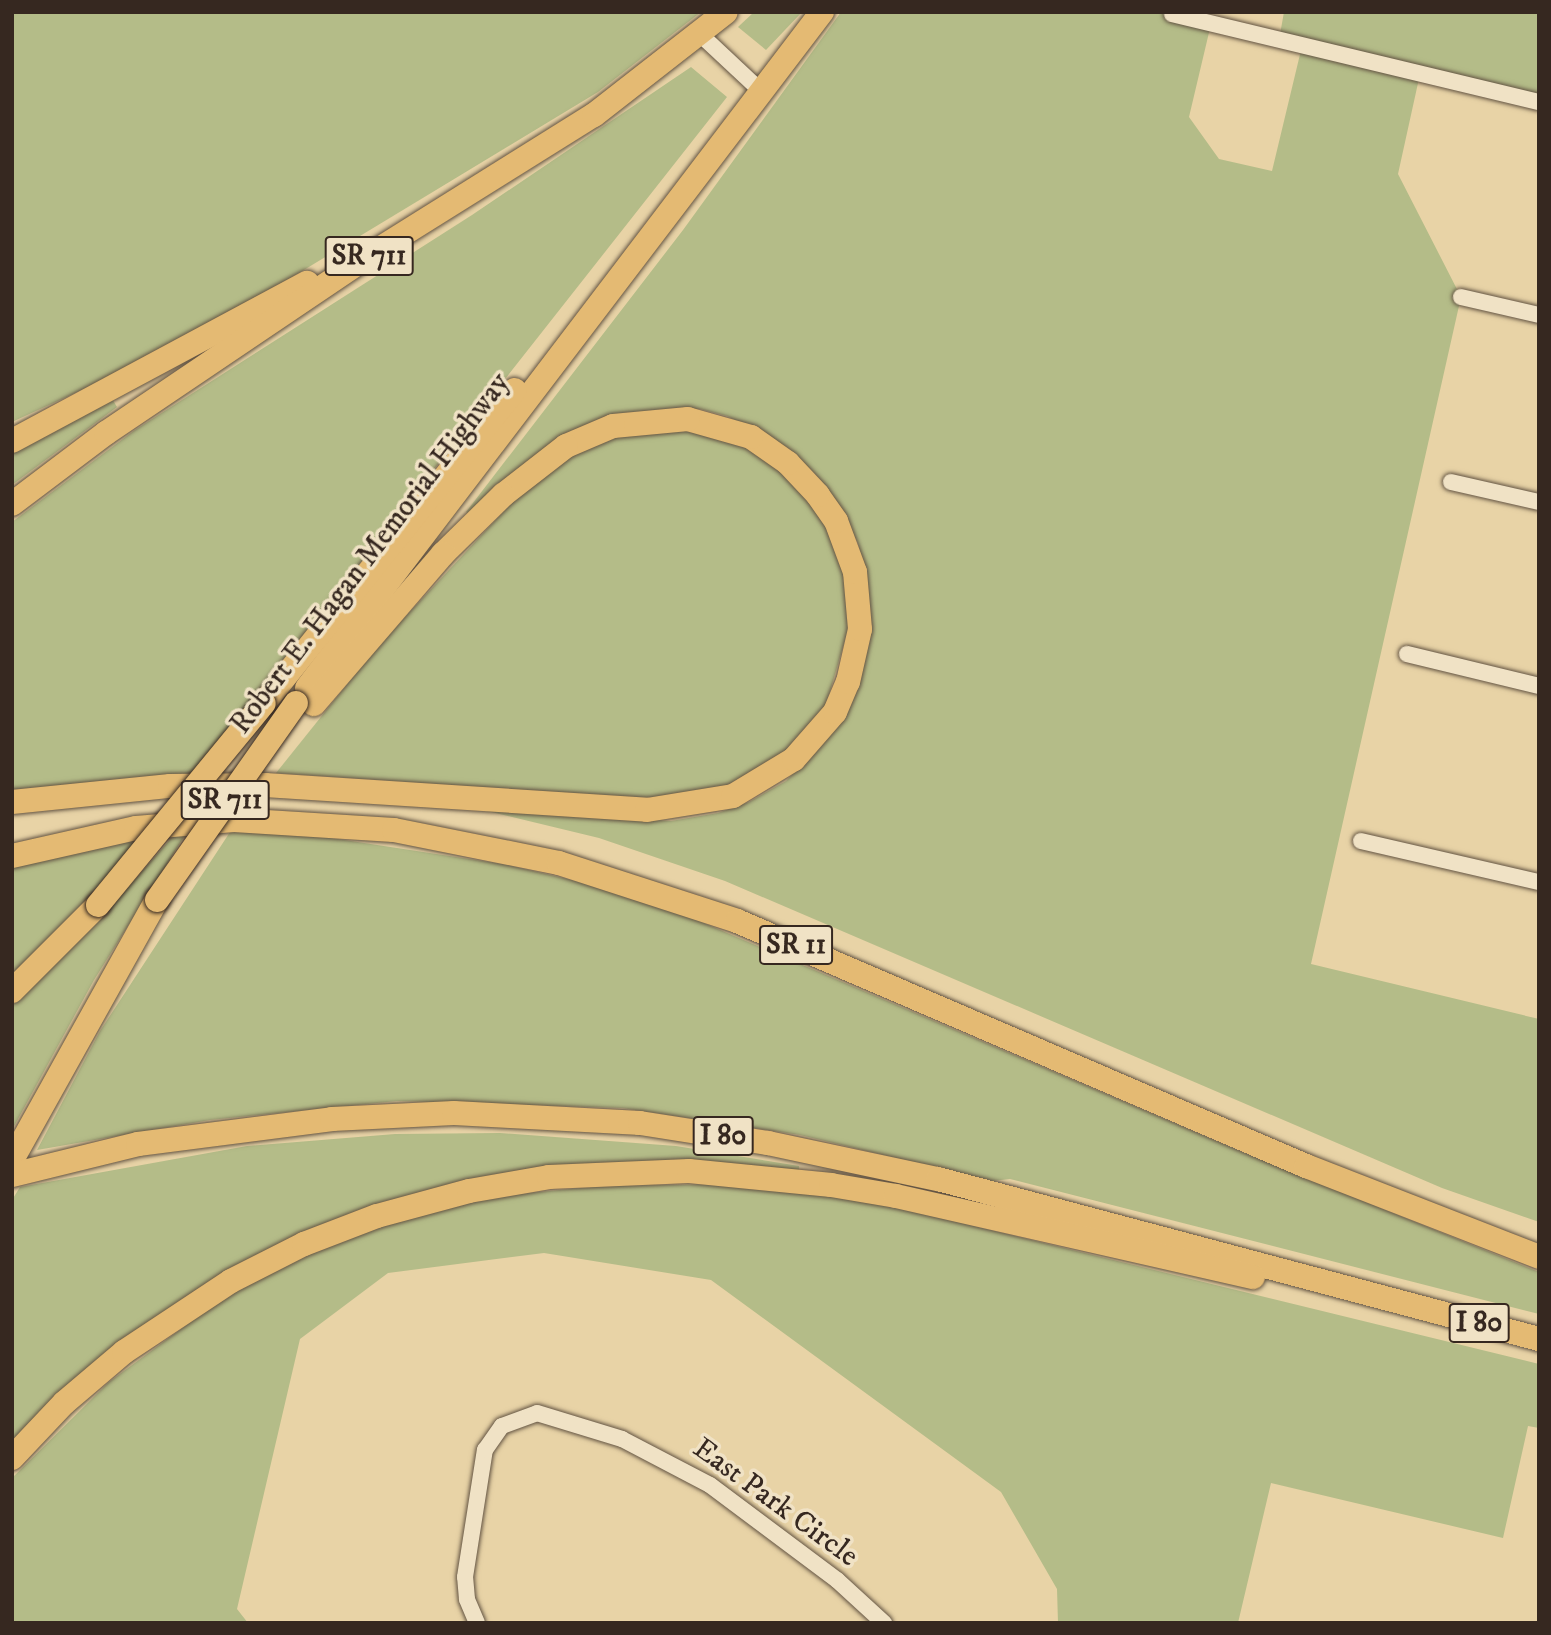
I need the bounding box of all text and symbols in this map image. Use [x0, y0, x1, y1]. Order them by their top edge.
road number: SR 711 [324, 232, 414, 280]
street label: Robert E. Hagan Memorial Highway [223, 366, 519, 742]
road number: SR 711 [180, 776, 270, 824]
road number: SR 11 [758, 920, 834, 970]
road number: I 80 [692, 1112, 754, 1160]
road number: I 80 [1448, 1298, 1510, 1348]
street label: East Park Circle [685, 1431, 865, 1575]

